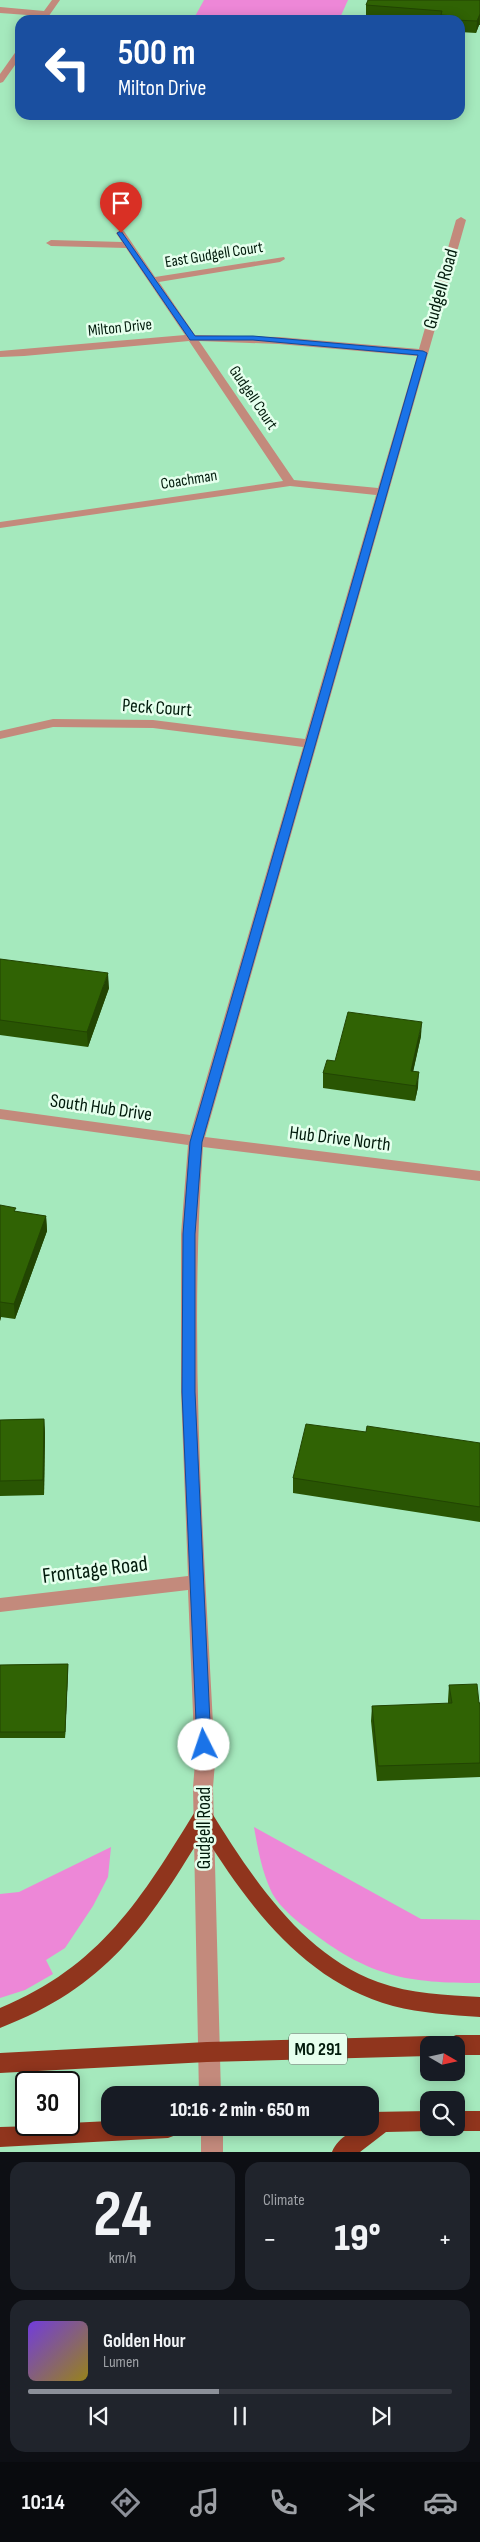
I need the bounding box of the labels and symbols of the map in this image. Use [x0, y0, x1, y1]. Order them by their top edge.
pin [100, 182, 142, 233]
street label: East Gudgell Court [164, 238, 264, 272]
street label: Gudgell Road [419, 246, 463, 332]
street label: Milton Drive [87, 315, 153, 341]
street label: Gudgell Court [225, 362, 281, 434]
street label: Coachman [159, 466, 219, 494]
street label: Peck Court [121, 694, 193, 722]
street label: South Hub Drive [49, 1089, 153, 1127]
street label: Hub Drive North [288, 1121, 392, 1157]
street label: Frontage Road [41, 1550, 149, 1590]
position arrow [177, 1718, 229, 1770]
street label: Gudgell Road [193, 1787, 216, 1869]
road number: MO 291 [289, 2034, 347, 2064]
north arrow [420, 2036, 465, 2081]
speed limit sign: 30 [15, 2071, 80, 2136]

